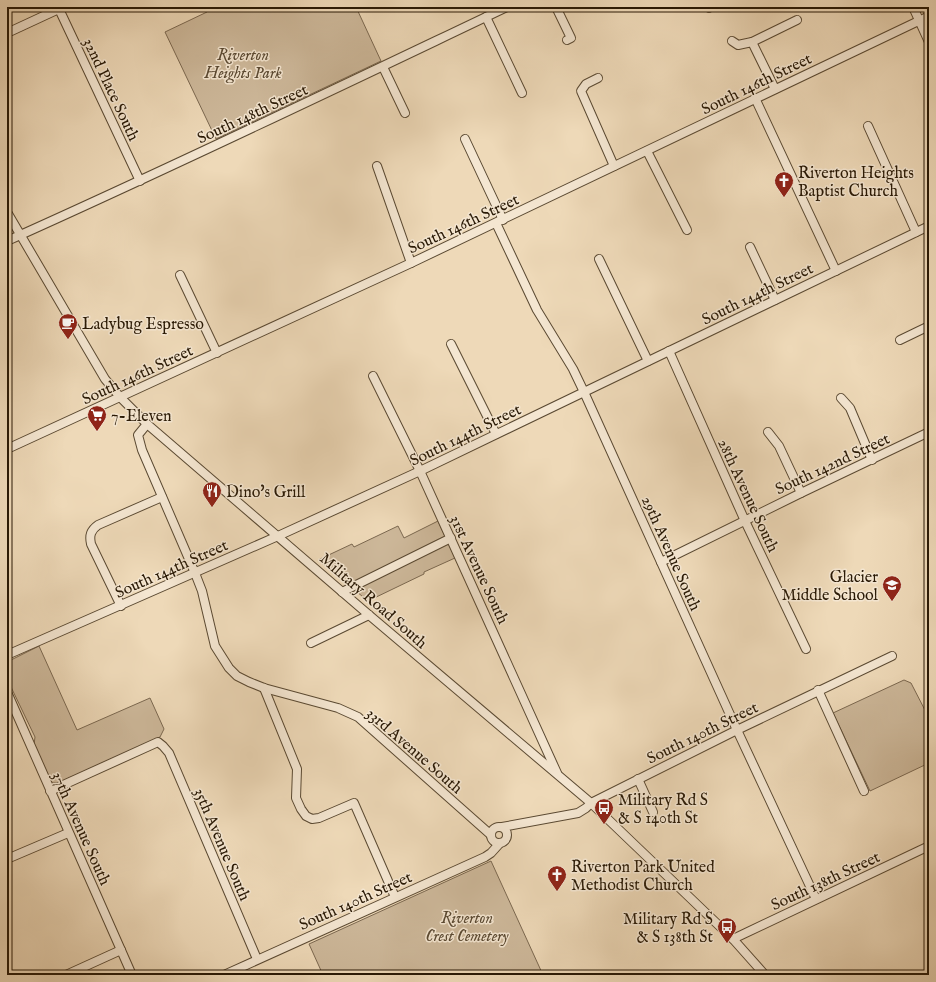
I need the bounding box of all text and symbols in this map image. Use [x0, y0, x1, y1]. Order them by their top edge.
street label: 32nd Place South [78, 35, 143, 145]
park label: Riverton Heights Park [203, 46, 282, 84]
street label: South 146th Street [698, 49, 816, 120]
street label: South 148th Street [194, 80, 312, 149]
place label: Riverton Heights Baptist Church [798, 164, 914, 202]
church icon: Riverton Heights Baptist Church [773, 170, 795, 198]
street label: South 146th Street [405, 190, 523, 259]
street label: South 144th Street [699, 259, 817, 330]
cafe icon: Ladybug Espresso [57, 312, 79, 340]
place label: Ladybug Espresso [82, 315, 204, 335]
street label: South 146th Street [79, 341, 197, 410]
street label: South 144th Street [407, 400, 525, 471]
supermarket icon: 7-Eleven [86, 404, 108, 432]
place label: 7-Eleven [111, 407, 172, 427]
street label: South 142nd Street [772, 429, 894, 500]
street label: 28th Avenue South [712, 436, 782, 556]
restaurant icon: Dino's Grill [201, 480, 223, 508]
place label: Dino's Grill [226, 483, 306, 503]
street label: 29th Avenue South [636, 493, 705, 615]
street label: 31st Avenue South [444, 512, 512, 628]
street label: South 144th Street [112, 536, 232, 604]
street label: Military Road South [315, 549, 431, 654]
place label: Glacier Middle School [781, 568, 879, 606]
school or university icon: Glacier Middle School [881, 574, 903, 602]
street label: South 140th Street [644, 698, 762, 769]
street label: 33rd Avenue South [361, 704, 466, 799]
street label: 37th Avenue South [46, 769, 114, 889]
street label: 35th Avenue South [188, 785, 254, 905]
place label: Military Rd S & S 140th St [618, 791, 708, 829]
bus stop icon: Military Rd S & S 140th St [593, 797, 615, 825]
street label: South 138th Street [768, 848, 884, 916]
place label: Riverton Park United Methodist Church [571, 858, 715, 896]
church icon: Riverton Park United Methodist Church [546, 864, 568, 892]
street label: South 140th Street [296, 868, 416, 936]
park label: Riverton Crest Cemetery [425, 909, 510, 947]
place label: Military Rd S & S 138th St [623, 910, 714, 948]
bus stop icon: Military Rd S & S 138th St [716, 916, 738, 944]

